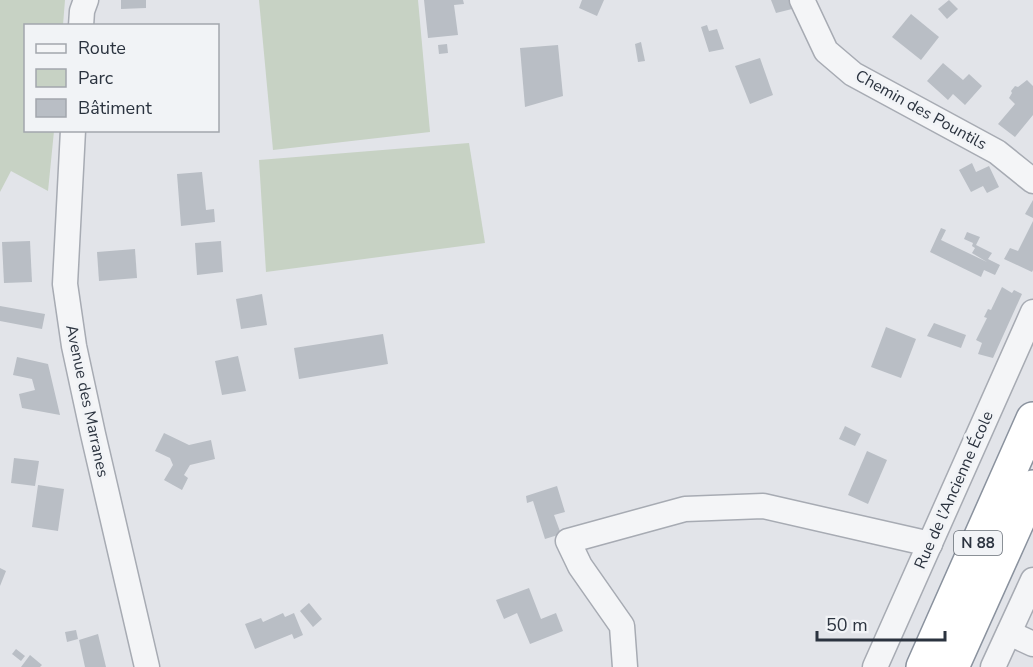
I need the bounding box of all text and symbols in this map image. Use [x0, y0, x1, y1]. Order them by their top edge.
legend [24, 24, 219, 132]
text: Route [78, 36, 126, 60]
street label: Chemin des Pountils [851, 65, 991, 155]
text: Parc [78, 66, 113, 90]
text: Bâtiment [78, 96, 152, 120]
street label: Avenue des Marranes [60, 323, 114, 479]
street label: Rue de l’Ancienne École [909, 407, 999, 573]
road number: N 88 [954, 531, 1002, 555]
scale bar [817, 604, 944, 642]
text: 50 m [826, 613, 868, 637]

